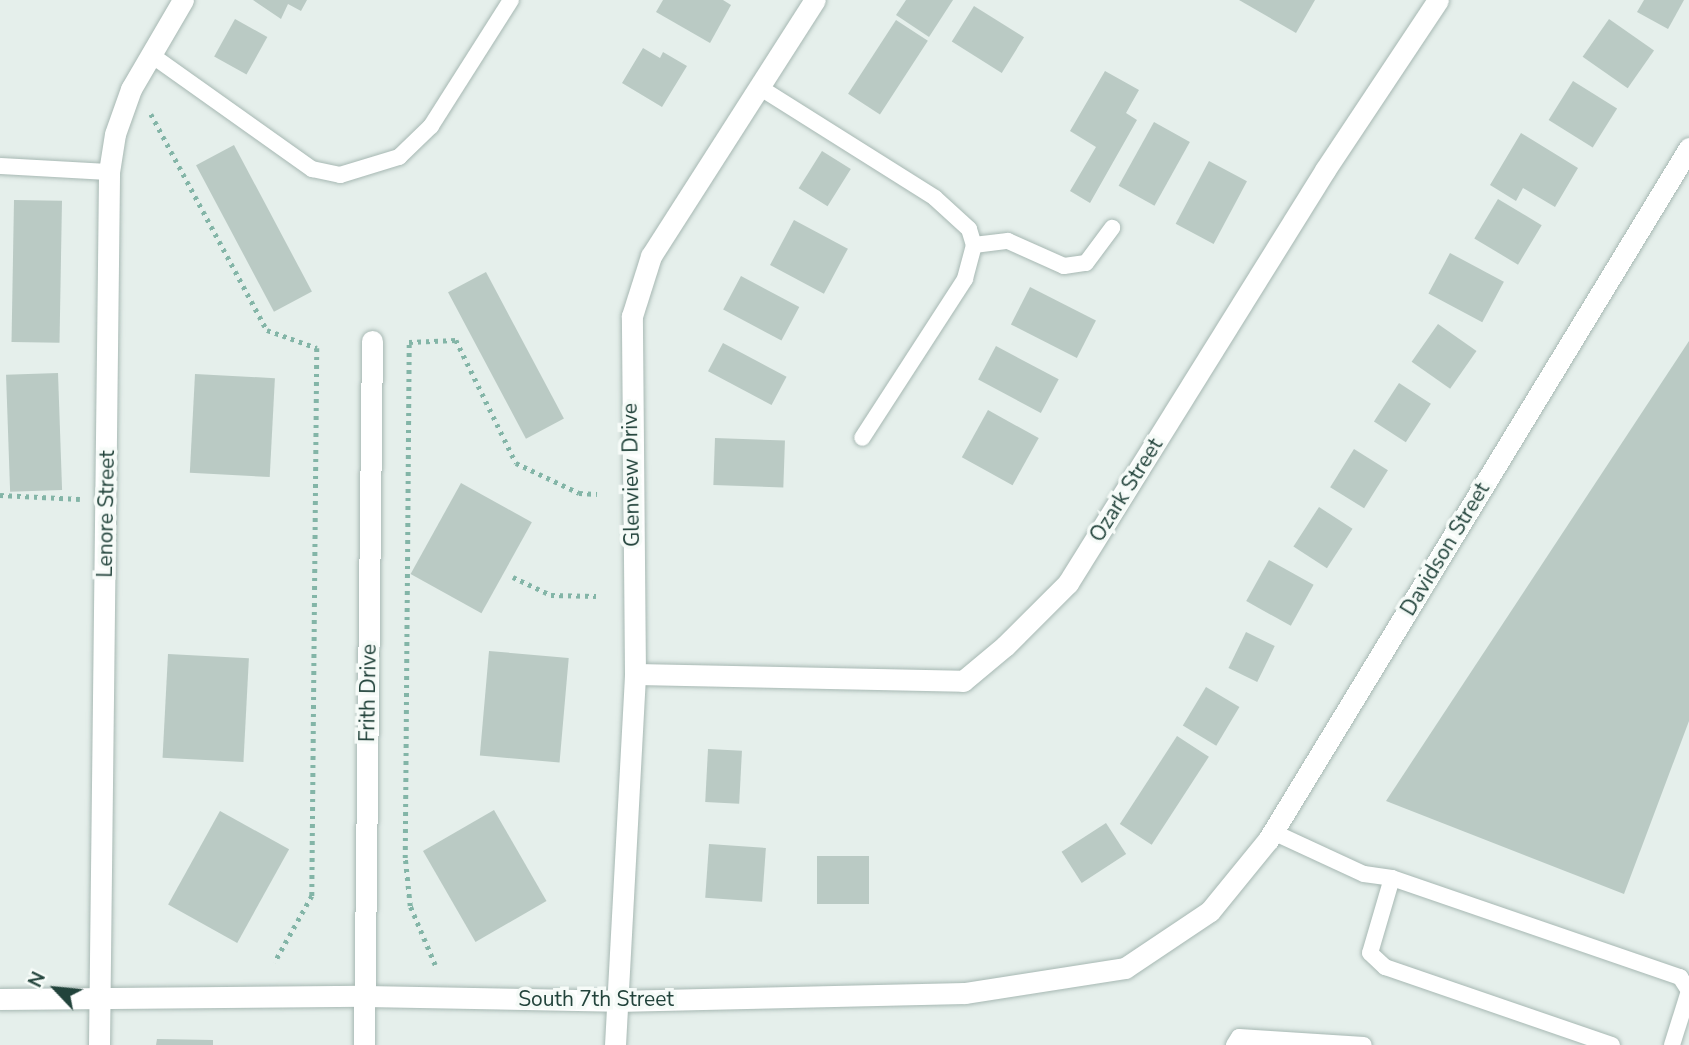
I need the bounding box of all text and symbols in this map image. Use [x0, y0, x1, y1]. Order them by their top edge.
street label: Glenview Drive [617, 403, 645, 547]
street label: Ozark Street [1084, 433, 1168, 547]
street label: Lenore Street [92, 450, 120, 578]
street label: Davidson Street [1395, 478, 1495, 620]
street label: Frith Drive [355, 644, 381, 742]
north arrow [21, 954, 91, 1024]
text: N [22, 968, 52, 992]
street label: South 7th Street [518, 986, 674, 1012]

